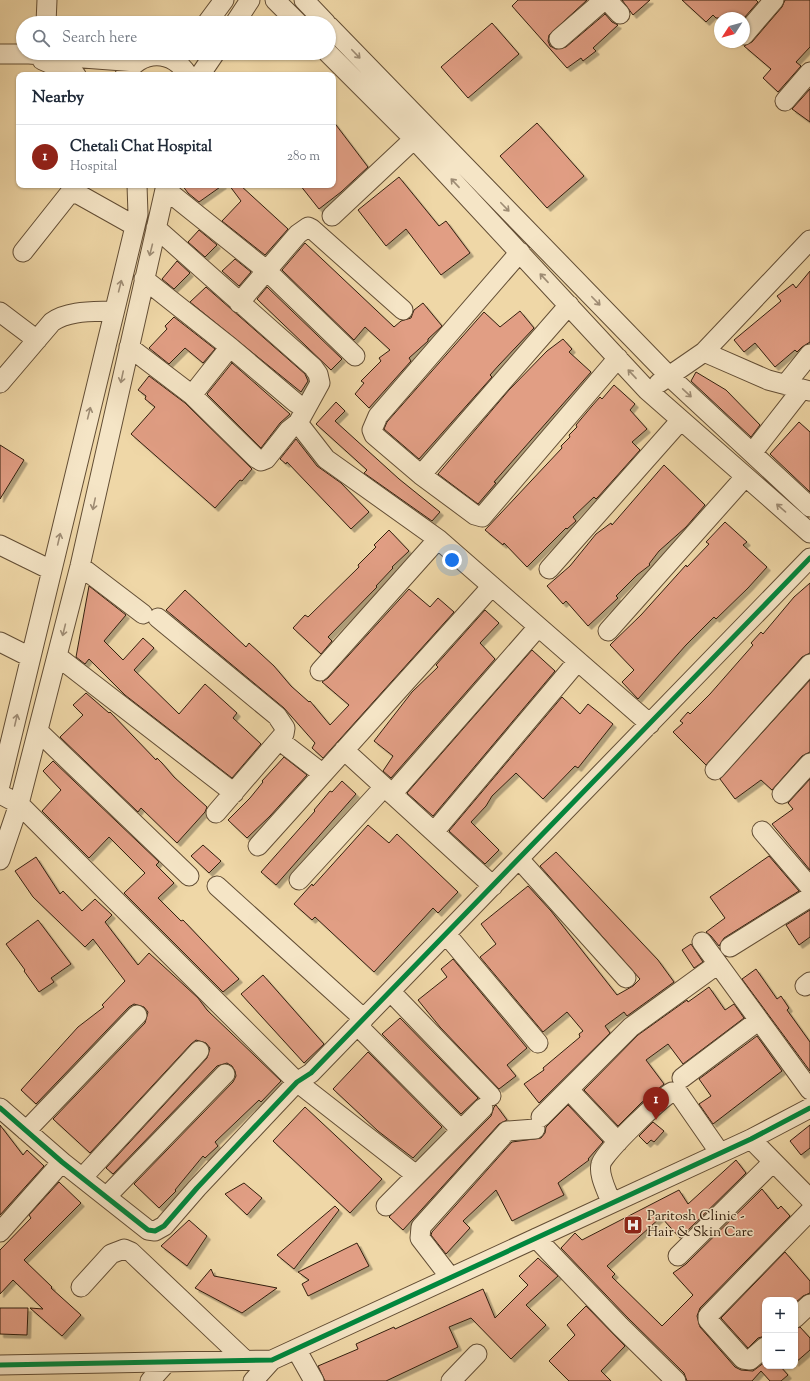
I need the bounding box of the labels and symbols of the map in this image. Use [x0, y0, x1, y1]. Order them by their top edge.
north arrow [714, 12, 750, 48]
one-way arrow [351, 49, 361, 59]
one-way arrow [450, 178, 460, 188]
one-way arrow [500, 202, 510, 212]
one-way arrow [147, 244, 154, 257]
one-way arrow [539, 273, 549, 283]
one-way arrow [117, 280, 124, 293]
one-way arrow [591, 296, 601, 306]
one-way arrow [627, 369, 637, 379]
one-way arrow [118, 370, 126, 383]
one-way arrow [682, 388, 692, 398]
one-way arrow [86, 407, 94, 420]
one-way arrow [90, 497, 98, 510]
one-way arrow [775, 503, 786, 512]
one-way arrow [55, 533, 63, 546]
your location [442, 550, 462, 570]
one-way arrow [59, 624, 67, 637]
one-way arrow [12, 714, 20, 727]
pin: 1 [643, 1087, 669, 1120]
place label: Paritosh Clinic - Hair & Skin Care [647, 1207, 753, 1243]
hospital icon: Paritosh Clinic - Hair & Skin Care [622, 1214, 644, 1236]

